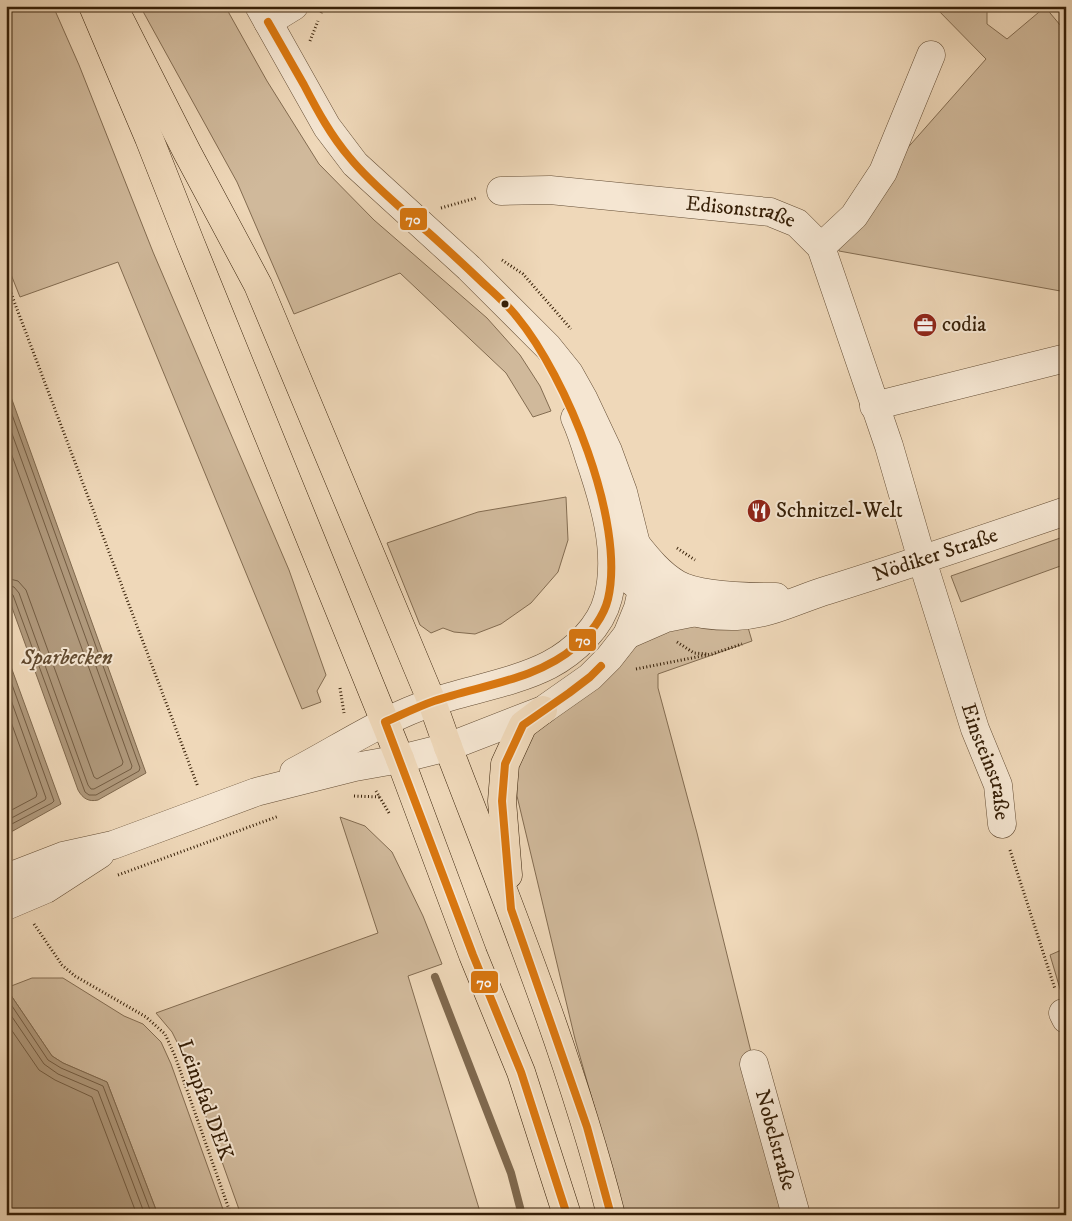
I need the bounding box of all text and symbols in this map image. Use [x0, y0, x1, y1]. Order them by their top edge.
street label: Edisonstraße [685, 191, 800, 234]
line badge: 70 [399, 207, 428, 231]
text: 70 [406, 211, 421, 229]
unlabelled marker [500, 299, 510, 309]
office icon: codia [912, 312, 938, 338]
place label: codia [942, 312, 986, 338]
restaurant icon: Schnitzel-Welt [746, 498, 772, 524]
place label: Schnitzel-Welt [776, 498, 903, 524]
street label: Nödiker Straße [870, 522, 1002, 588]
line badge: 70 [568, 628, 597, 652]
text: 70 [576, 632, 591, 650]
water label: Sparbecken [20, 644, 113, 671]
street label: Einsteinstraße [955, 700, 1015, 822]
line badge: 70 [470, 970, 499, 994]
text: 70 [477, 974, 492, 992]
street label: Leinpfad DEK [171, 1036, 239, 1164]
street label: Nobelstraße [749, 1087, 802, 1194]

